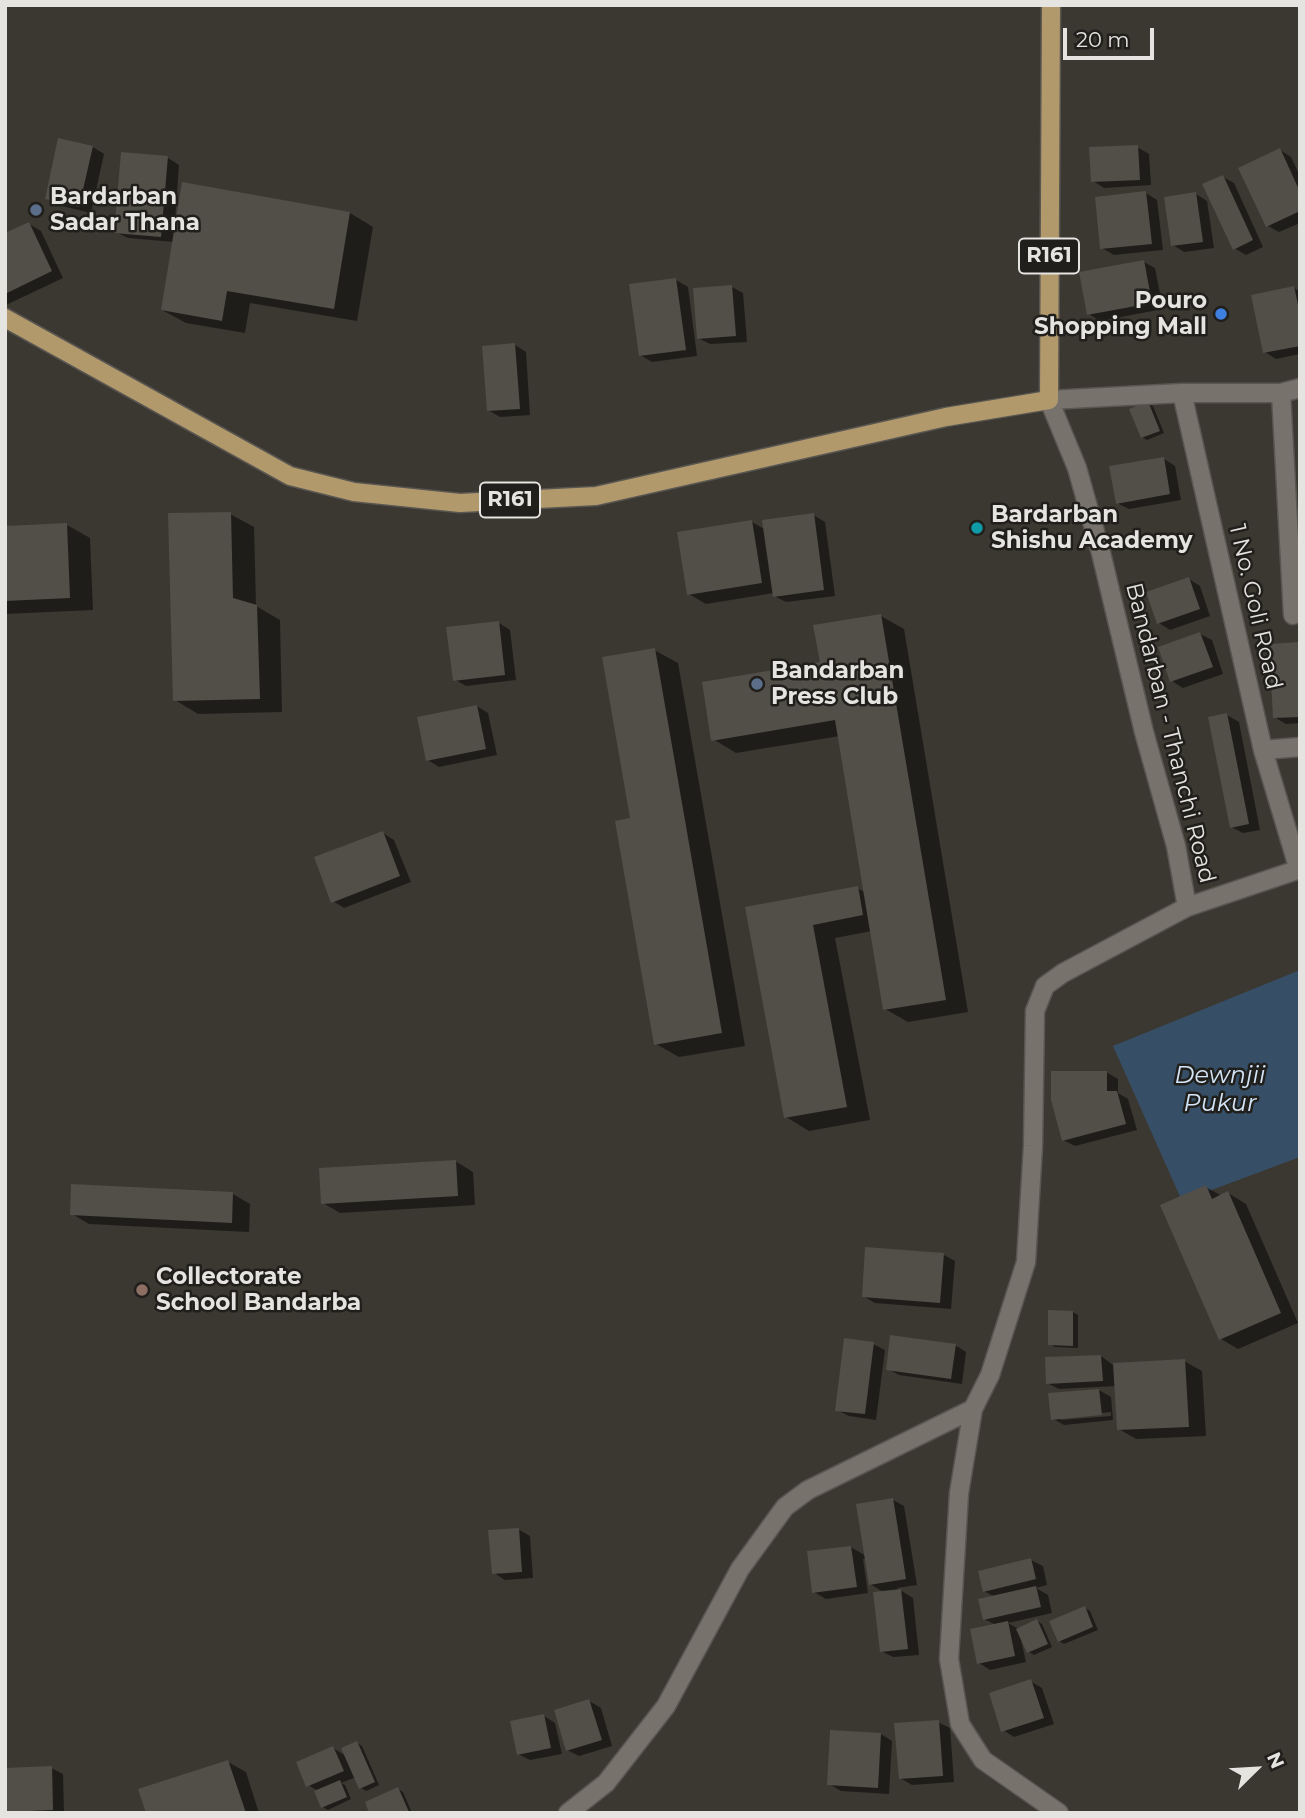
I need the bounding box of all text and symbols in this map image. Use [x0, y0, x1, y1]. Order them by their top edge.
scale bar [1067, 14, 1158, 58]
text: 20 m [1076, 27, 1130, 52]
place label: Bardarban Sadar Thana [50, 183, 200, 237]
marker: Bardarban Sadar Thana [28, 202, 44, 218]
road number: R161 [1019, 238, 1079, 274]
place label: Pouro Shopping Mall [1034, 287, 1207, 341]
marker: Pouro Shopping Mall [1213, 306, 1229, 322]
road number: R161 [480, 482, 540, 518]
place label: Bardarban Shishu Academy [991, 501, 1192, 555]
marker: Bardarban Shishu Academy [969, 520, 985, 536]
street label: 1 No. Goli Road [1223, 522, 1287, 692]
street label: Bandarban - Thanchi Road [1119, 580, 1221, 886]
place label: Bandarban Press Club [771, 657, 904, 711]
marker: Bandarban Press Club [749, 676, 765, 692]
water label: Dewnjii Pukur [1175, 1062, 1265, 1118]
place label: Collectorate School Bandarba [156, 1263, 361, 1317]
marker: Collectorate School Bandarba [134, 1282, 150, 1298]
north arrow [1221, 1734, 1291, 1804]
text: N [1262, 1749, 1289, 1772]

